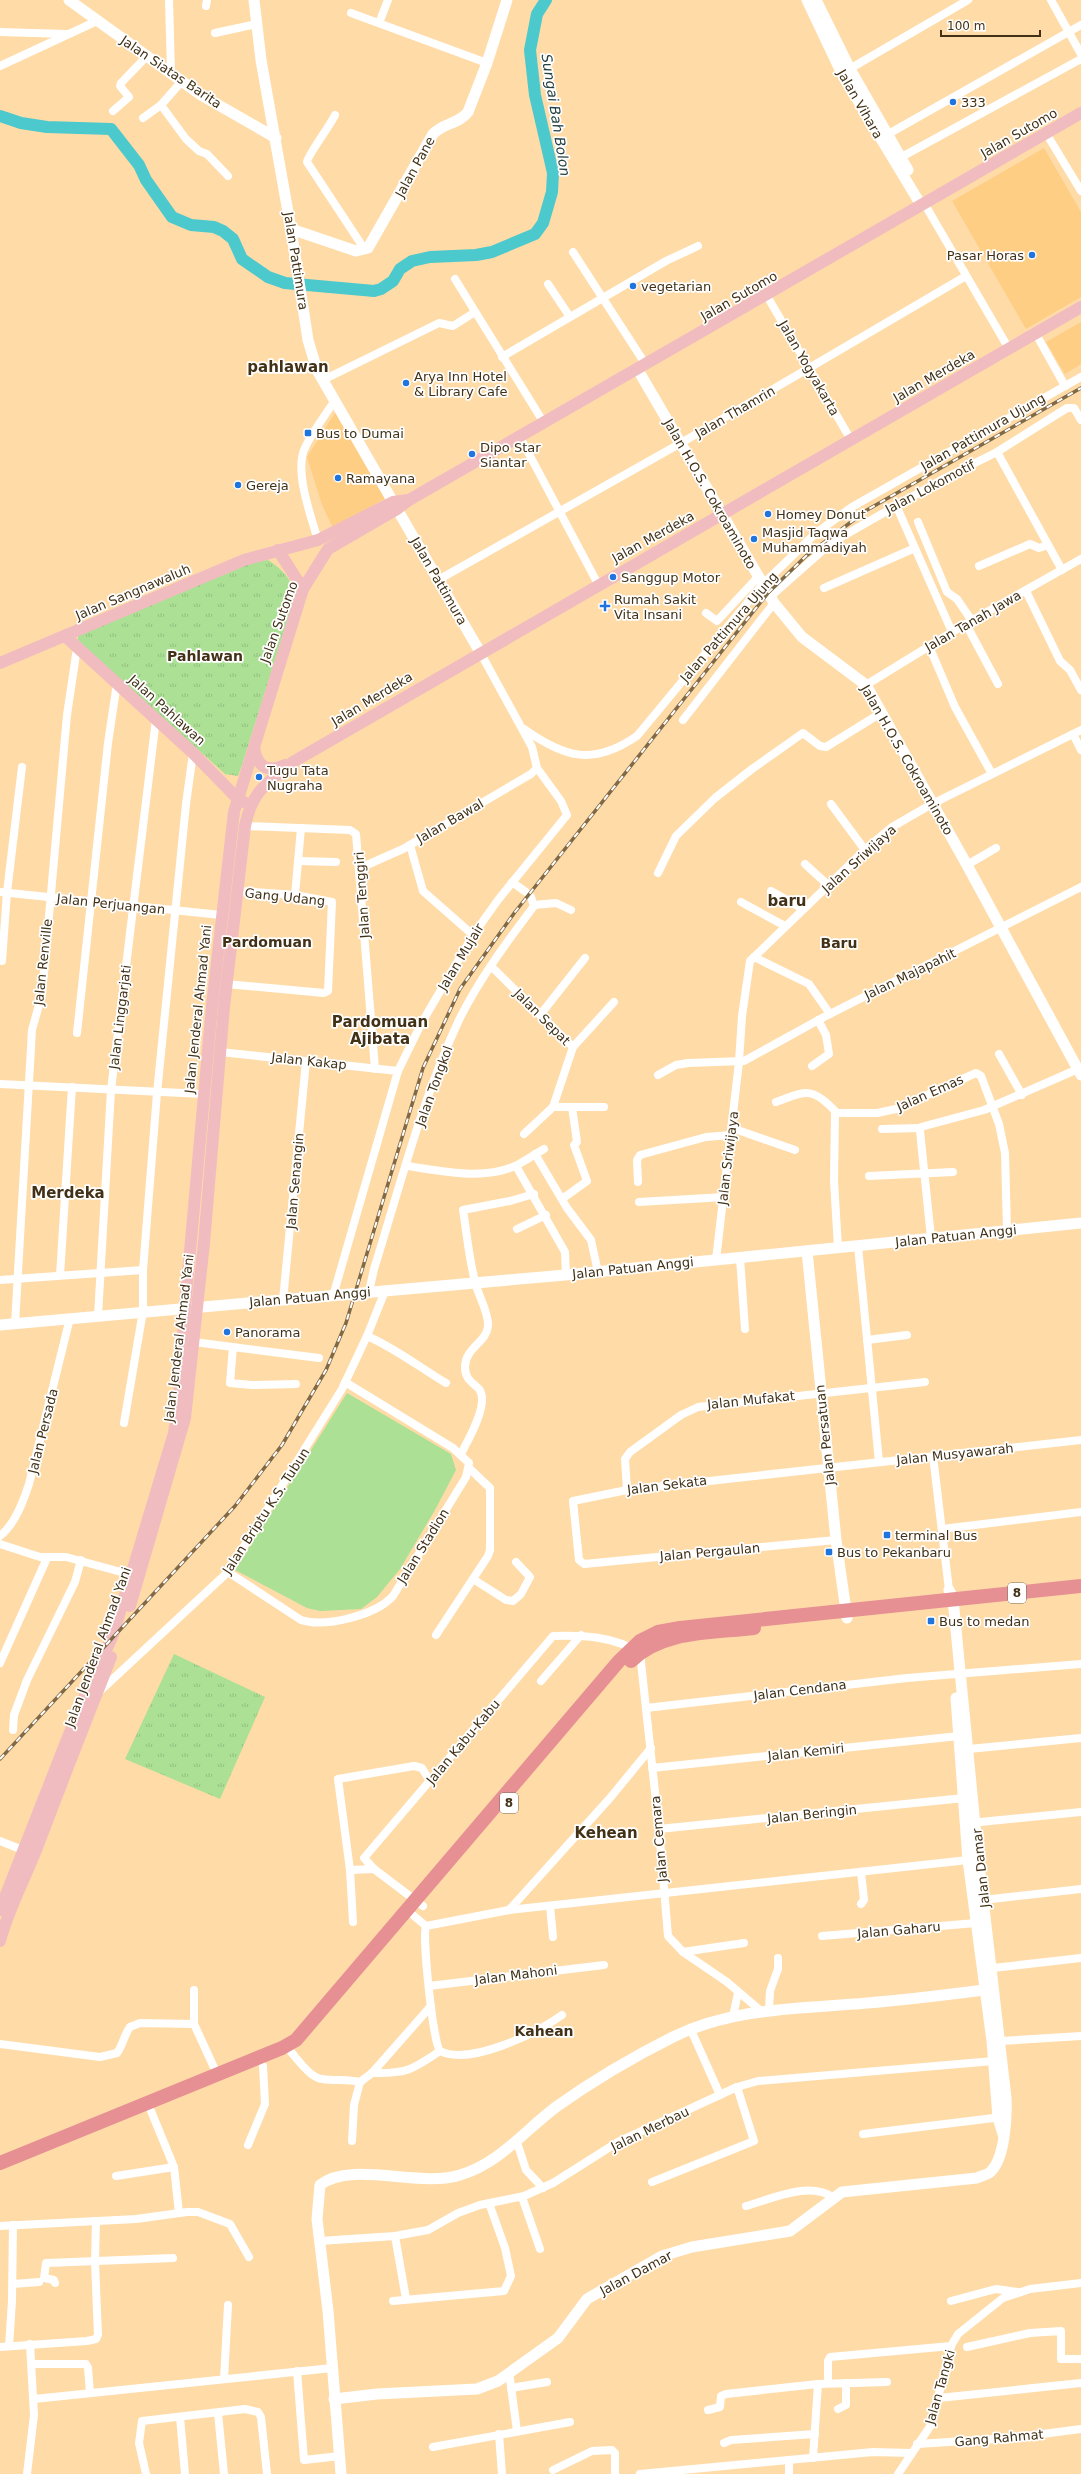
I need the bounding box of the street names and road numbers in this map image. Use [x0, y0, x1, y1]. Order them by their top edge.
street label: Jalan Siatas Barita [117, 32, 224, 111]
street label: Jalan Vihara [834, 66, 886, 141]
street label: Jalan Sutomo [977, 105, 1060, 161]
street label: Jalan Pane [392, 134, 438, 201]
street label: Jalan Pattimura [281, 210, 311, 311]
street label: Jalan Sutomo [697, 268, 780, 324]
street label: Jalan Yogyakarta [775, 317, 842, 418]
street label: Jalan Merdeka [890, 347, 977, 406]
street label: Jalan Thamrin [692, 383, 778, 441]
street label: Jalan Pattimura Ujung [917, 390, 1048, 474]
street label: Jalan H.O.S. Cokroaminoto [660, 415, 759, 572]
street label: Jalan Lokomotif [882, 457, 978, 517]
street label: Jalan Merdeka [608, 508, 697, 566]
street label: Jalan Pattimura [407, 534, 470, 628]
street label: Jalan Sangnawaluh [72, 561, 193, 623]
street label: Jalan Pattimura Ujung [676, 569, 781, 686]
street label: Jalan Sutomo [257, 579, 301, 666]
street label: Jalan Tanah Jawa [921, 587, 1024, 655]
street label: Jalan Merdeka [328, 669, 415, 730]
street label: Jalan Pahlawan [125, 671, 208, 748]
street label: Jalan H.O.S. Cokroaminoto [857, 681, 956, 838]
street label: Jalan Bawal [413, 796, 486, 847]
street label: Jalan Sriwijaya [818, 822, 899, 897]
street label: Jalan Tenggiri [351, 851, 373, 940]
street label: Gang Udang [244, 885, 326, 909]
street label: Jalan Perjuangan [55, 891, 166, 917]
street label: Jalan Renville [31, 918, 55, 1007]
street label: Jalan Mujair [435, 920, 487, 994]
street label: Jalan Jenderal Ahmad Yani [182, 924, 214, 1095]
street label: Jalan Majapahit [861, 945, 958, 1003]
street label: Jalan Linggarjati [106, 964, 134, 1071]
street label: Jalan Sepat [510, 985, 573, 1048]
street label: Jalan Tongkol [412, 1044, 456, 1129]
street label: Jalan Kakap [270, 1049, 347, 1072]
street label: Jalan Emas [893, 1072, 966, 1115]
street label: Jalan Sriwijaya [715, 1110, 741, 1207]
street label: Jalan Senangin [283, 1132, 307, 1231]
street label: Jalan Patuan Anggi [894, 1222, 1017, 1250]
street label: Jalan Jenderal Ahmad Yani [161, 1253, 197, 1424]
street label: Jalan Patuan Anggi [571, 1254, 694, 1282]
street label: Jalan Patuan Anggi [248, 1284, 371, 1310]
street label: Jalan Persatuan [812, 1384, 838, 1487]
street label: Jalan Persada [25, 1387, 61, 1476]
street label: Jalan Mufakat [705, 1388, 796, 1412]
street label: Jalan Musyawarah [895, 1440, 1014, 1468]
street label: Jalan Briptu K.S. Tubun [219, 1445, 312, 1578]
street label: Jalan Sekata [625, 1473, 708, 1497]
street label: Jalan Stadion [394, 1506, 452, 1587]
street label: Jalan Pergaulan [658, 1540, 761, 1564]
street label: Jalan Jenderal Ahmad Yani [62, 1565, 134, 1730]
road number: 8 [1008, 1583, 1026, 1603]
street label: Jalan Cendana [752, 1677, 847, 1703]
street label: Jalan Kabu-Kabu [423, 1697, 503, 1788]
street label: Jalan Kemiri [766, 1741, 845, 1764]
road number: 8 [500, 1793, 518, 1813]
street label: Jalan Cemara [648, 1795, 670, 1884]
street label: Jalan Beringin [765, 1802, 858, 1826]
street label: Jalan Damar [969, 1827, 993, 1909]
street label: Jalan Gaharu [856, 1919, 941, 1941]
street label: Jalan Mahoni [473, 1962, 558, 1988]
street label: Jalan Merbau [608, 2104, 691, 2155]
street label: Jalan Damar [596, 2247, 675, 2299]
street label: Jalan Tangki [922, 2348, 958, 2427]
street label: Gang Rahmat [954, 2427, 1044, 2449]

